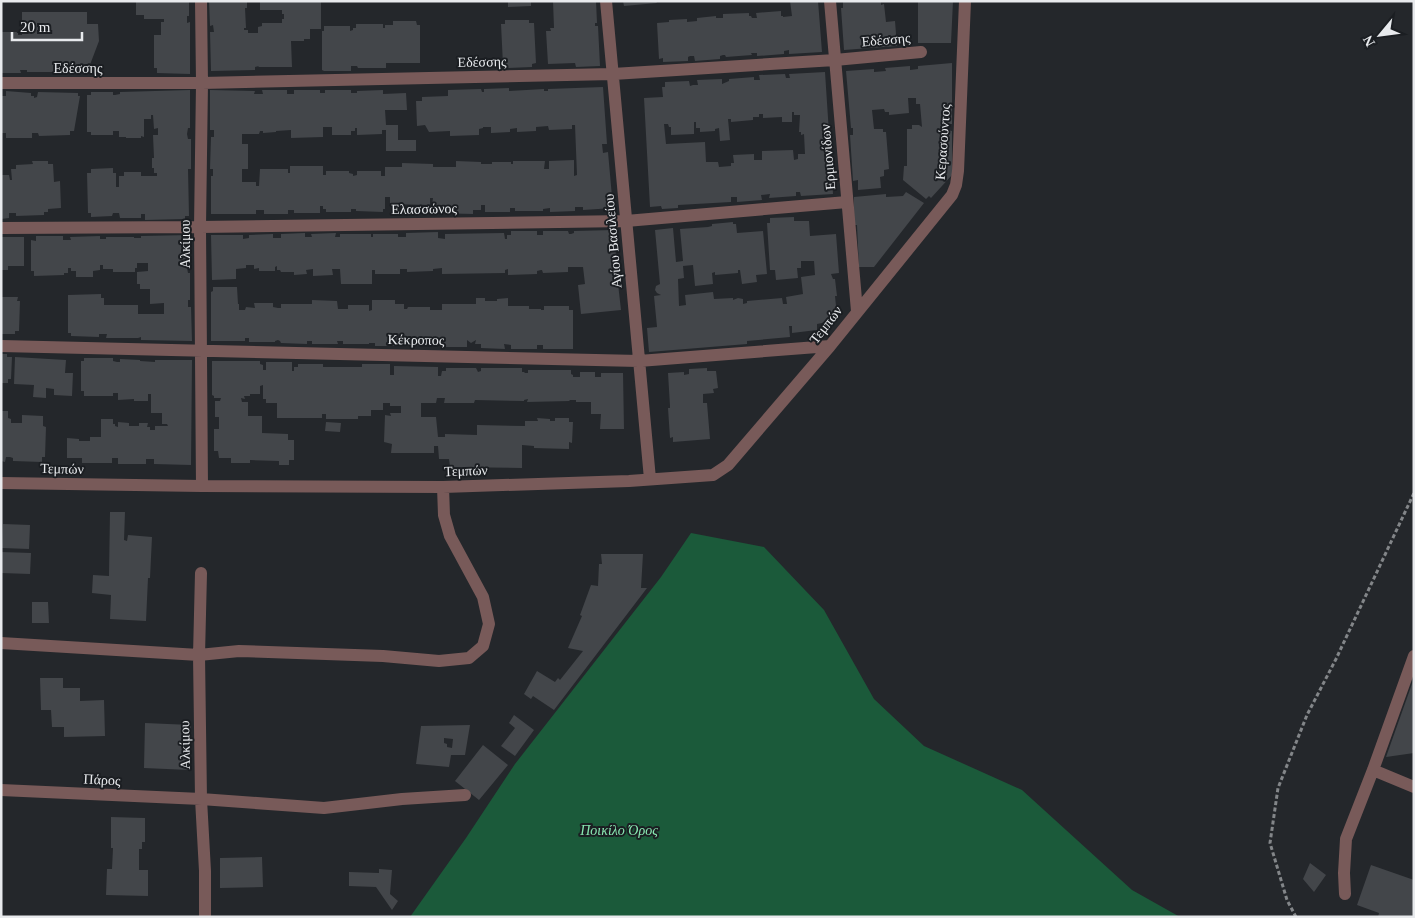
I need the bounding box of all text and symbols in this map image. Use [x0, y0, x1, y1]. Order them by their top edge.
scale bar [12, 10, 82, 42]
north arrow [1355, 10, 1405, 60]
text: 20 m [20, 19, 51, 35]
street label: Εδέσσης [861, 30, 912, 50]
text: N [1360, 33, 1378, 49]
street label: Εδέσσης [457, 54, 507, 70]
street label: Εδέσσης [54, 61, 103, 76]
street label: Κερασούντος [933, 103, 953, 181]
street label: Ερμιονίδων [818, 123, 838, 191]
street label: Αγίου Βασιλείου [601, 193, 625, 289]
street label: Ελασσώνος [391, 201, 458, 217]
street label: Αλκίμου [178, 219, 193, 269]
street label: Τεμπών [807, 303, 845, 347]
street label: Κέκροπος [388, 332, 445, 348]
street label: Τεμπών [40, 461, 84, 477]
street label: Τεμπών [444, 463, 488, 479]
street label: Αλκίμου [177, 720, 193, 770]
street label: Πάρος [83, 772, 121, 788]
park label: Ποικίλο Όρος [579, 823, 658, 838]

